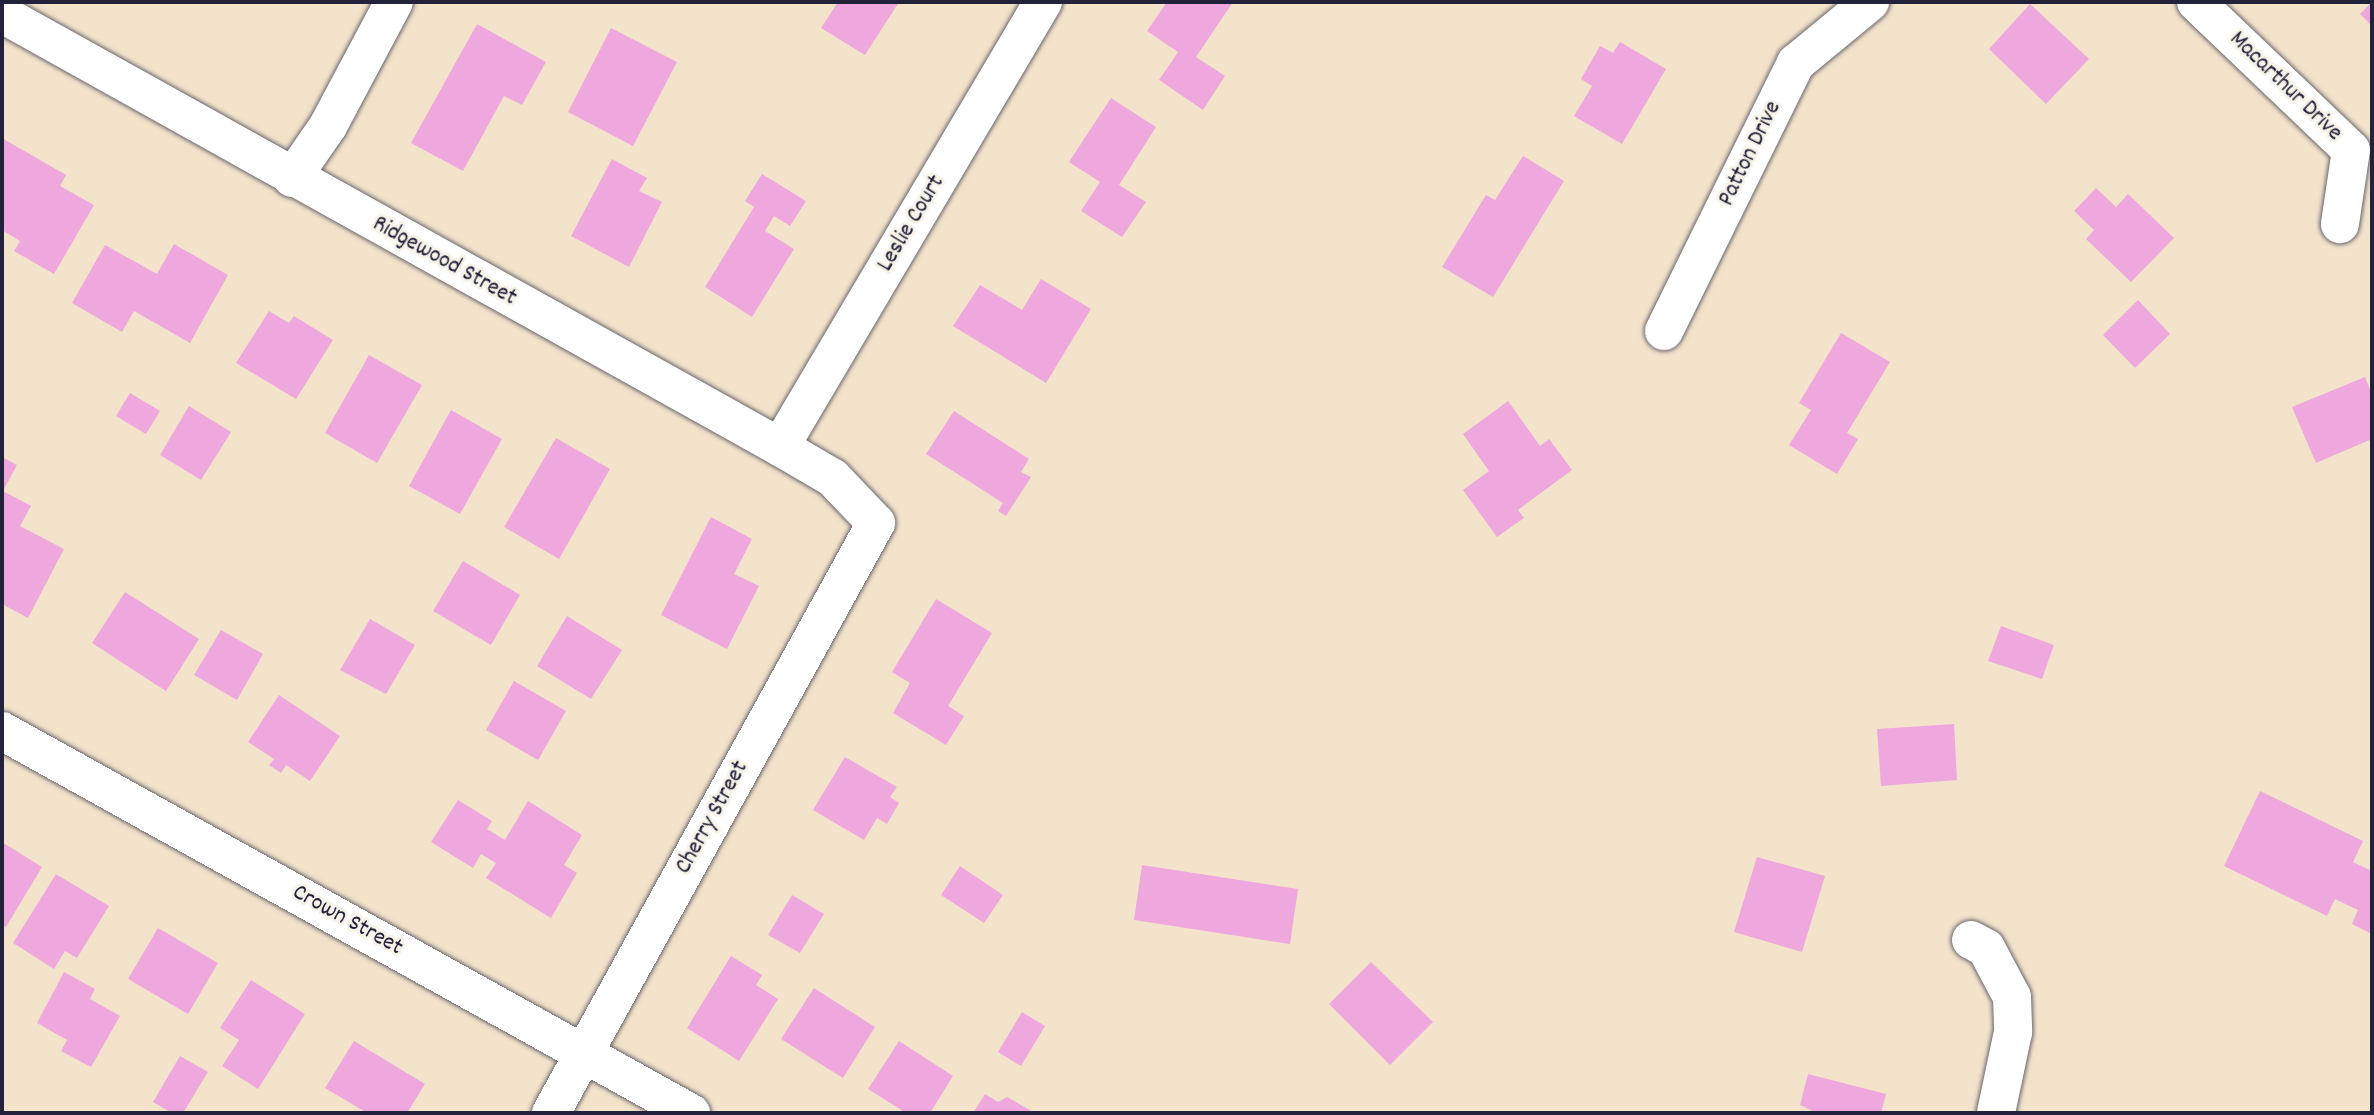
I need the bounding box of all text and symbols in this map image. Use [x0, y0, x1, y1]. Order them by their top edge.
street label: Macarthur Drive [2222, 26, 2348, 148]
street label: Patton Drive [1713, 97, 1789, 211]
street label: Leslie Court [872, 171, 952, 277]
street label: Ridgewood Street [367, 211, 521, 313]
street label: Cherry Street [670, 756, 756, 880]
street label: Crown Street [287, 879, 407, 963]

